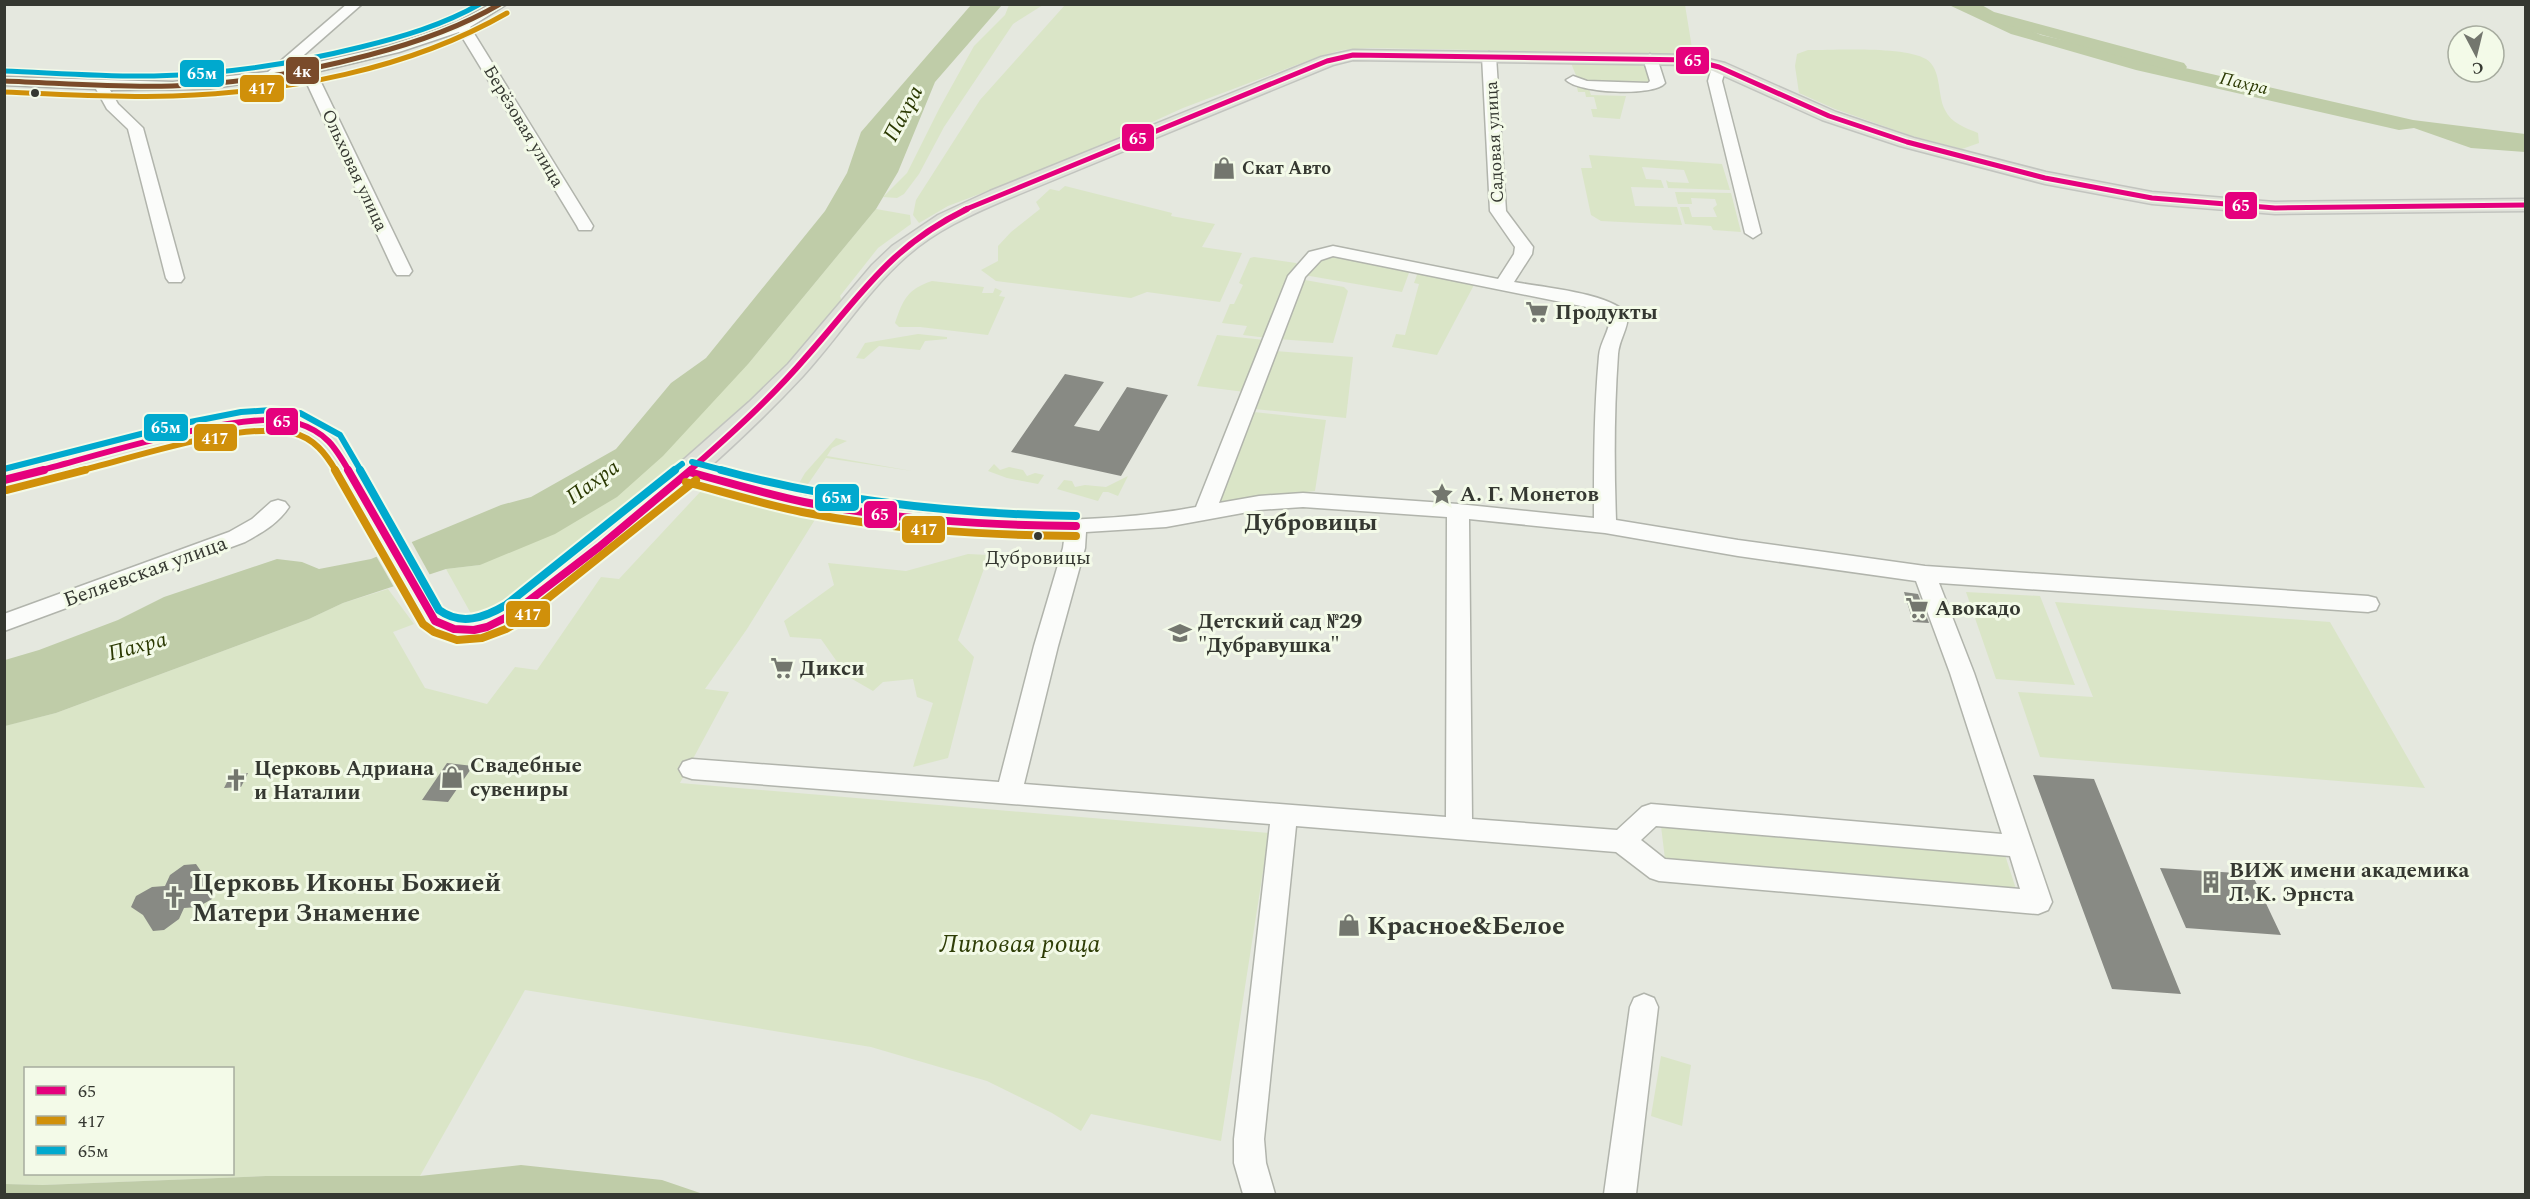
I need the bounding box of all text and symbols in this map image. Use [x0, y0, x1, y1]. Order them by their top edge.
north arrow [2446, 24, 2506, 84]
line badge: 65 [1675, 46, 1710, 75]
text: 65 [1684, 49, 1702, 73]
text: С [2471, 55, 2485, 81]
line badge: 4к [285, 56, 320, 85]
line badge: 65м [179, 59, 225, 88]
text: 4к [293, 60, 312, 84]
street label: Берёзовая улица [476, 60, 571, 193]
text: 65м [187, 62, 217, 86]
water label: Пахра [2217, 65, 2271, 102]
line badge: 417 [239, 74, 285, 103]
text: 417 [249, 77, 275, 101]
water label: Пахра [875, 80, 932, 148]
street label: Садовая улица [1478, 80, 1511, 204]
unlabelled marker [29, 87, 41, 99]
street label: Ольховая улица [314, 105, 395, 236]
line badge: 65 [1121, 123, 1155, 152]
text: 65 [1129, 127, 1147, 151]
shop icon: Скат Авто [1211, 155, 1237, 181]
place label: Скат Авто [1242, 155, 1331, 182]
line badge: 65 [2224, 191, 2258, 220]
text: 65 [2232, 194, 2250, 218]
place label: Продукты [1555, 297, 1658, 329]
supermarket icon: Продукты [1524, 299, 1550, 325]
line badge: 65 [265, 407, 299, 436]
text: 65 [273, 410, 291, 434]
line badge: 65м [143, 413, 189, 442]
text: 65м [151, 416, 181, 440]
line badge: 417 [193, 423, 238, 452]
text: 417 [202, 427, 228, 451]
water label: Пахра [559, 451, 627, 513]
place label: А. Г. Монетов [1460, 479, 1599, 511]
place icon: А. Г. Монетов [1429, 481, 1455, 507]
line badge: 65м [814, 483, 860, 512]
text: 65м [822, 486, 852, 510]
line badge: 65 [863, 500, 898, 529]
text: 65 [871, 503, 889, 527]
district label: Дубровицы [1245, 505, 1377, 541]
line badge: 417 [901, 515, 946, 544]
text: 417 [911, 518, 937, 542]
street label: Беляевская улица [59, 527, 232, 616]
marker: Дубровицы [1032, 530, 1044, 542]
place label: Дубровицы [985, 543, 1091, 573]
place label: Авокадо [1935, 593, 2021, 625]
supermarket icon: Авокадо [1904, 595, 1930, 621]
line badge: 417 [505, 600, 551, 628]
text: 417 [515, 603, 541, 627]
place label: Детский сад №29 "Дубравушка" [1198, 606, 1362, 662]
school or university icon: Детский сад №29 "Дубравушка" [1167, 620, 1193, 646]
water label: Пахра [104, 623, 171, 670]
place label: Дикси [800, 653, 865, 685]
supermarket icon: Дикси [769, 655, 795, 681]
place label: Свадебные сувениры [470, 750, 582, 806]
place label: Церковь Адриана и Наталии [254, 753, 434, 809]
shop icon: Свадебные сувениры [439, 764, 465, 790]
church icon: Церковь Адриана и Наталии [223, 767, 249, 793]
place label: ВИЖ имени академика Л. К. Эрнста [2229, 855, 2470, 911]
place label: Церковь Иконы Божией Матери Знамение [192, 863, 501, 933]
building icon: ВИЖ имени академика Л. К. Эрнста [2198, 869, 2224, 895]
church icon: Церковь Иконы Божией Матери Знамение [161, 884, 187, 910]
place label: Красное&Белое [1367, 906, 1565, 946]
shop icon: Красное&Белое [1336, 912, 1362, 938]
park label: Липовая роща [939, 924, 1101, 964]
legend [24, 1067, 234, 1175]
text: 65 [78, 1078, 96, 1105]
text: 417 [78, 1108, 105, 1135]
text: 65м [78, 1138, 109, 1165]

